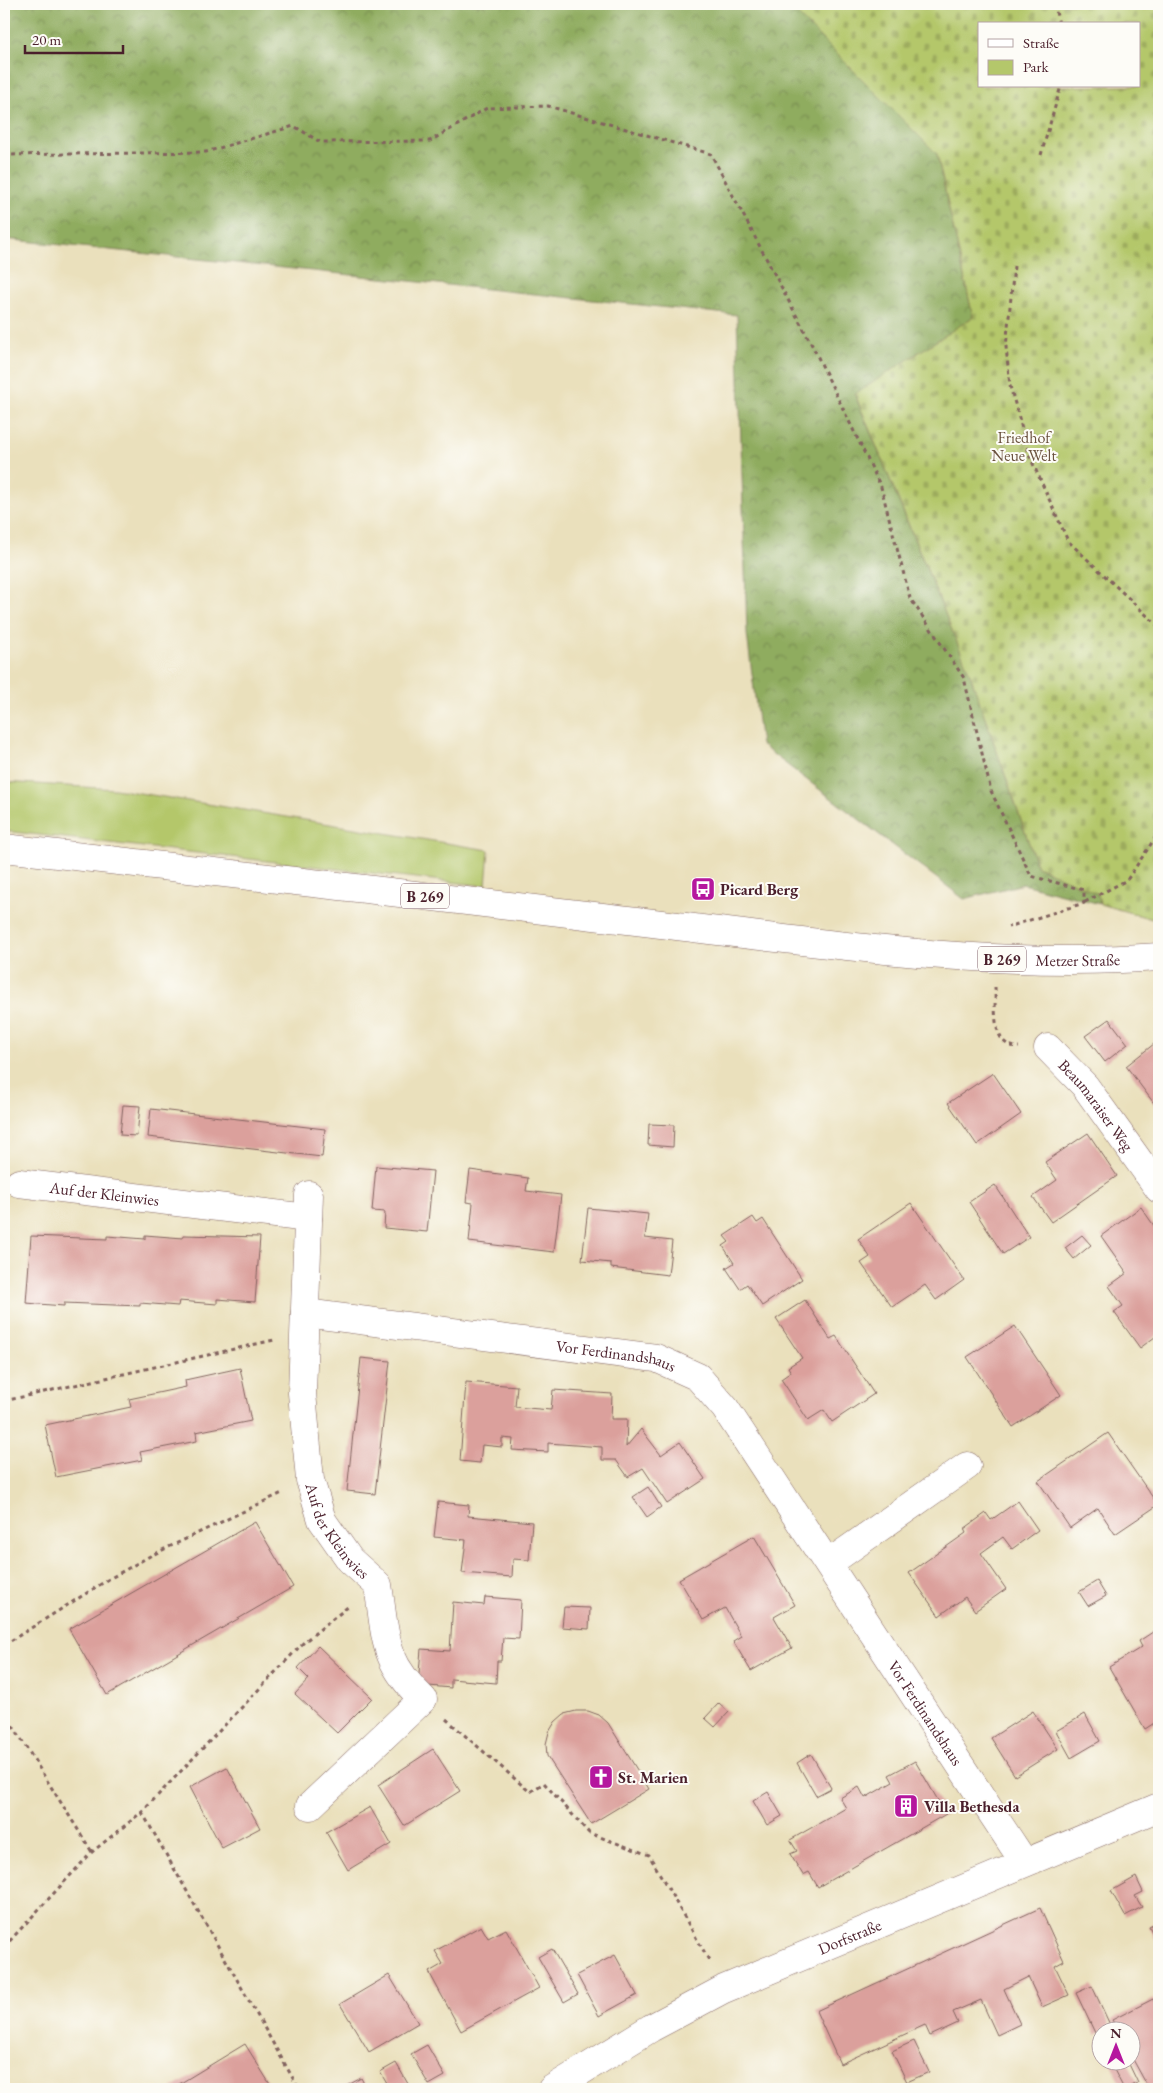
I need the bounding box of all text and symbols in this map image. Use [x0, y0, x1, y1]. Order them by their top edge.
scale bar [25, 22, 122, 54]
legend [978, 22, 1140, 88]
text: 20 m [32, 30, 61, 49]
text: Straße [1023, 33, 1059, 52]
text: Park [1023, 57, 1050, 76]
park label: Friedhof Neue Welt [992, 427, 1056, 466]
bus stop icon: Picard Berg [690, 876, 716, 902]
place label: Picard Berg [720, 879, 799, 900]
road number: B 269 [401, 884, 449, 908]
road number: B 269 [978, 946, 1026, 972]
street label: Metzer Straße [1035, 949, 1121, 971]
street label: Beaumaraiser Weg [1054, 1055, 1139, 1156]
street label: Auf der Kleinwies [48, 1176, 160, 1210]
street label: Vor Ferdinandshaus [555, 1335, 679, 1376]
street label: Auf der Kleinwies [301, 1479, 374, 1583]
street label: Vor Ferdinandshaus [883, 1656, 968, 1769]
church icon: St. Marien [588, 1764, 614, 1790]
place label: St. Marien [618, 1767, 688, 1788]
building icon: Villa Bethesda [893, 1793, 919, 1819]
place label: Villa Bethesda [924, 1796, 1020, 1817]
street label: Dorfstraße [815, 1914, 884, 1959]
north arrow [1090, 2020, 1140, 2070]
text: N [1110, 2024, 1122, 2042]

